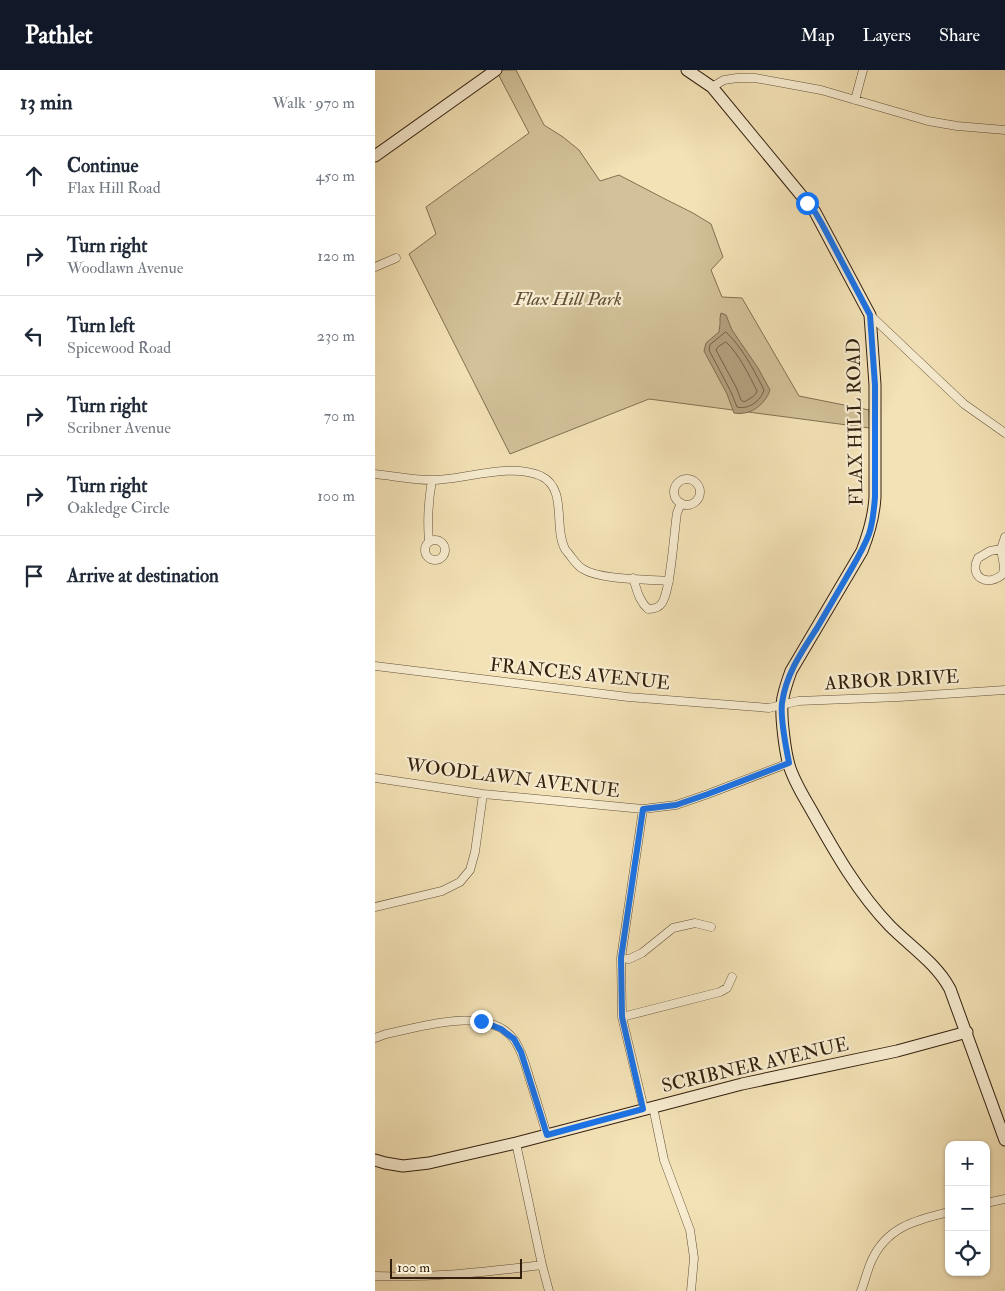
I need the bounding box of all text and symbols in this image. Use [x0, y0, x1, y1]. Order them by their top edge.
text: Pathlet [25, 20, 93, 51]
text: Map [801, 24, 835, 47]
text: Layers [863, 24, 911, 47]
text: Share [939, 24, 980, 47]
text: 13 min [20, 89, 73, 116]
text: Walk · 970 m [272, 93, 355, 113]
text: Continue [67, 154, 138, 178]
icon: ahead [20, 162, 48, 190]
text: 450 m [316, 166, 355, 186]
text: Flax Hill Road [67, 178, 161, 198]
route start [796, 192, 819, 215]
text: Turn right [67, 234, 147, 258]
icon: right [20, 242, 48, 270]
text: 120 m [317, 246, 355, 266]
text: Woodlawn Avenue [67, 258, 183, 278]
park label: Flax Hill Park [513, 287, 622, 311]
text: Turn left [67, 314, 135, 338]
icon: left [20, 322, 48, 350]
text: 230 m [317, 326, 355, 346]
text: Spicewood Road [67, 338, 171, 358]
street label: FLAX HILL ROAD [842, 338, 868, 506]
text: Turn right [67, 394, 147, 418]
icon: right [20, 402, 48, 430]
text: 70 m [324, 406, 355, 426]
text: Scribner Avenue [67, 418, 171, 438]
text: Turn right [67, 474, 147, 498]
icon: right [20, 482, 48, 510]
text: 100 m [317, 486, 355, 506]
text: Oakledge Circle [67, 498, 170, 518]
icon: arrive [20, 562, 48, 590]
text: Arrive at destination [67, 564, 219, 588]
street label: FRANCES AVENUE [489, 653, 672, 695]
street label: ARBOR DRIVE [823, 664, 960, 696]
street label: WOODLAWN AVENUE [404, 753, 621, 803]
route end [470, 1010, 493, 1033]
street label: SCRIBNER AVENUE [659, 1032, 851, 1098]
map controls [945, 1141, 990, 1276]
button: + [945, 1141, 990, 1186]
button: − [945, 1186, 990, 1231]
button: locate [945, 1231, 990, 1276]
scale bar [390, 1256, 523, 1279]
text: 100 m [397, 1259, 430, 1276]

